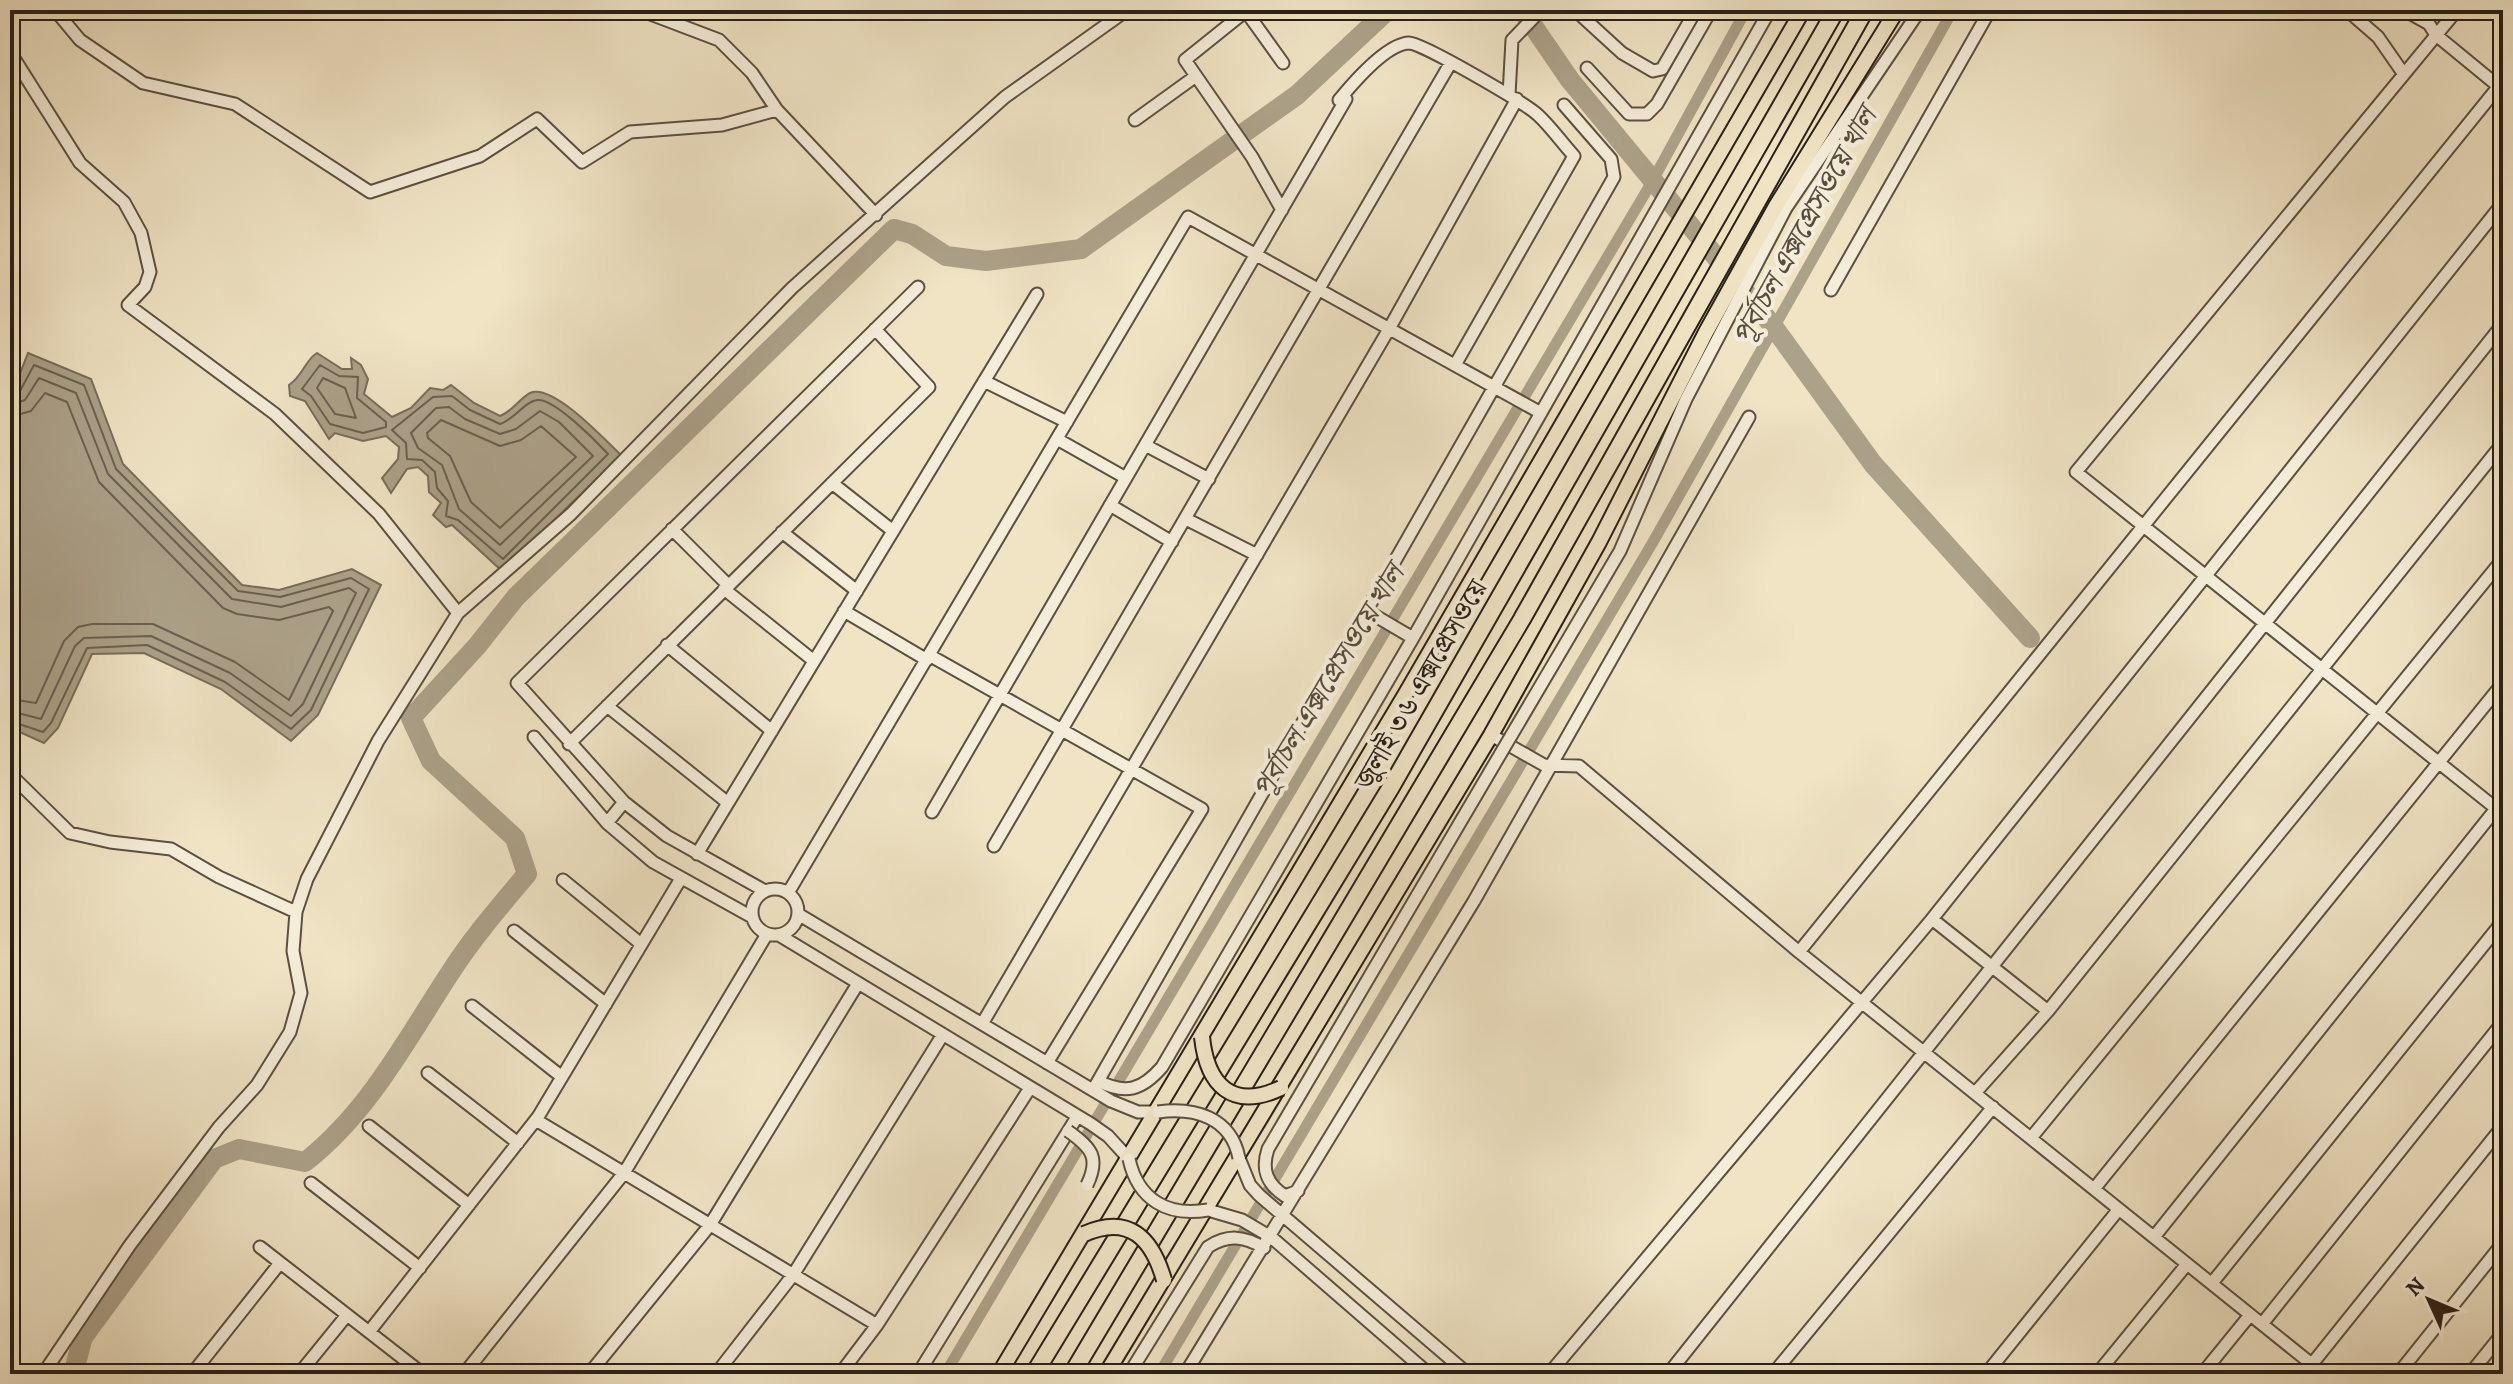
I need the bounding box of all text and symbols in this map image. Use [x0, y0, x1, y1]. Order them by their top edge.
water label: পূর্বাচল এক্সপ্রেসওয়ে খাল [1722, 95, 1889, 352]
water label: পূর্বাচল এক্সপ্রেসওয়ে খাল [1242, 552, 1416, 805]
street label: জুলাই ৩৬ এক্সপ্রেসওয়ে [1345, 572, 1497, 797]
north arrow [2389, 1260, 2469, 1340]
text: N [2399, 1271, 2432, 1303]

